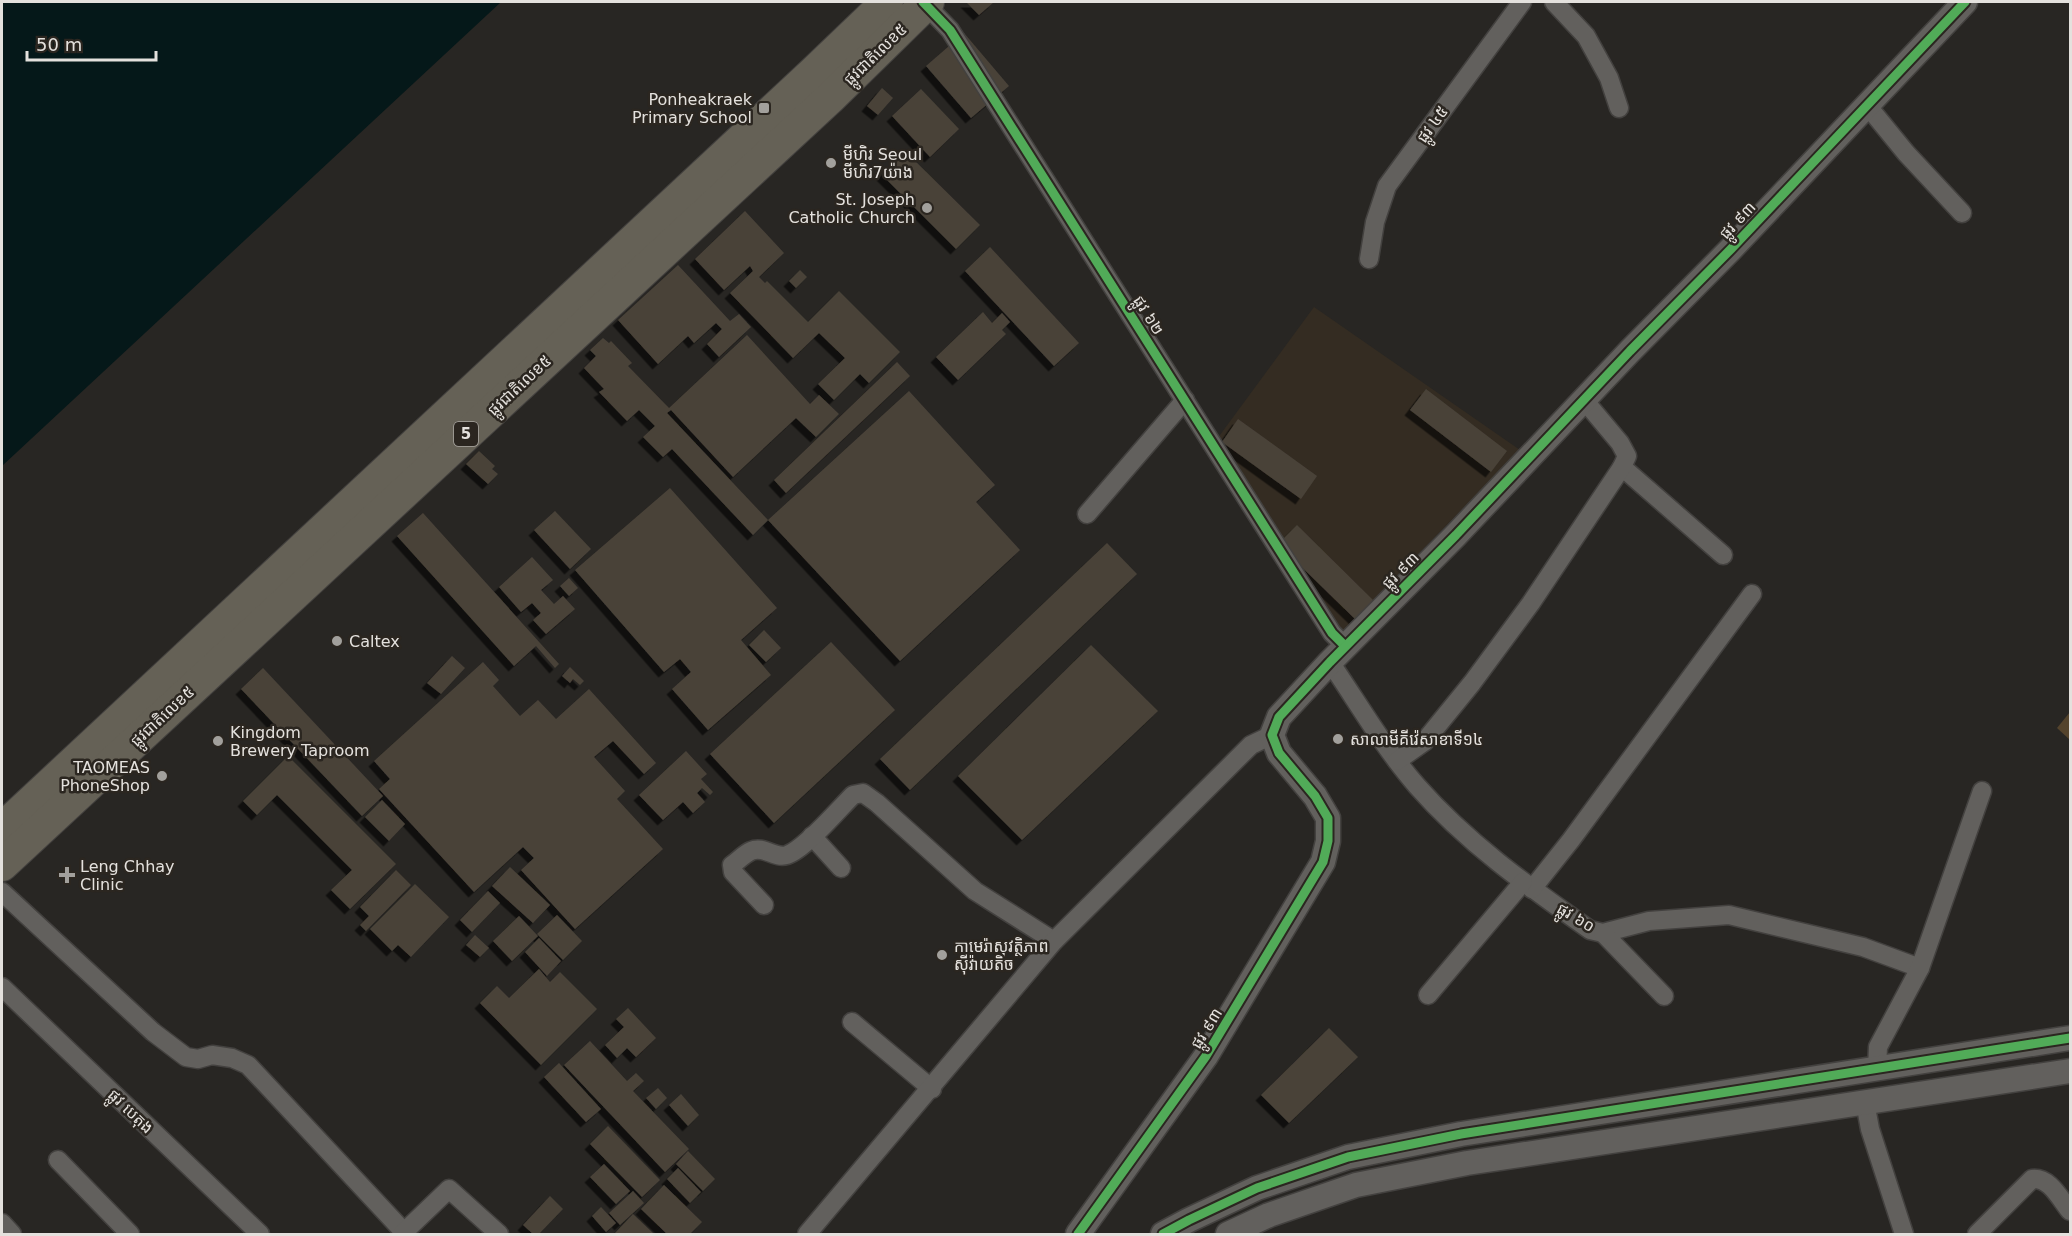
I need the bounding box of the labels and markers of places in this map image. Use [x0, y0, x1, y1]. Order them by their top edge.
place label: Ponheakraek Primary School [632, 90, 753, 127]
marker: Ponheakraek Primary School [757, 101, 771, 115]
place label: មីហិរ Seoul មីហិរ7យ៉ាង [843, 144, 922, 182]
marker: មីហិរ Seoul មីហិរ7យ៉ាង [824, 156, 838, 170]
place label: St. Joseph Catholic Church [788, 190, 915, 227]
marker: St. Joseph Catholic Church [920, 201, 934, 215]
place label: Caltex [349, 632, 400, 651]
marker: Caltex [330, 634, 344, 648]
place label: Kingdom Brewery Taproom [230, 723, 370, 760]
place label: សាលាមីគីវ៉េសាខាទី១៤ [1350, 729, 1483, 749]
marker: សាលាមីគីវ៉េសាខាទី១៤ [1331, 732, 1345, 746]
marker: Kingdom Brewery Taproom [211, 734, 225, 748]
place label: TAOMEAS PhoneShop [60, 758, 150, 795]
marker: TAOMEAS PhoneShop [155, 769, 169, 783]
place label: Leng Chhay Clinic [80, 857, 175, 894]
marker: Leng Chhay Clinic [58, 866, 76, 884]
place label: កាមេរ៉ាសុវត្ថិភាព ស៊ីវ៉ាយតិច [954, 937, 1049, 975]
marker: កាមេរ៉ាសុវត្ថិភាព ស៊ីវ៉ាយតិច [935, 948, 949, 962]

